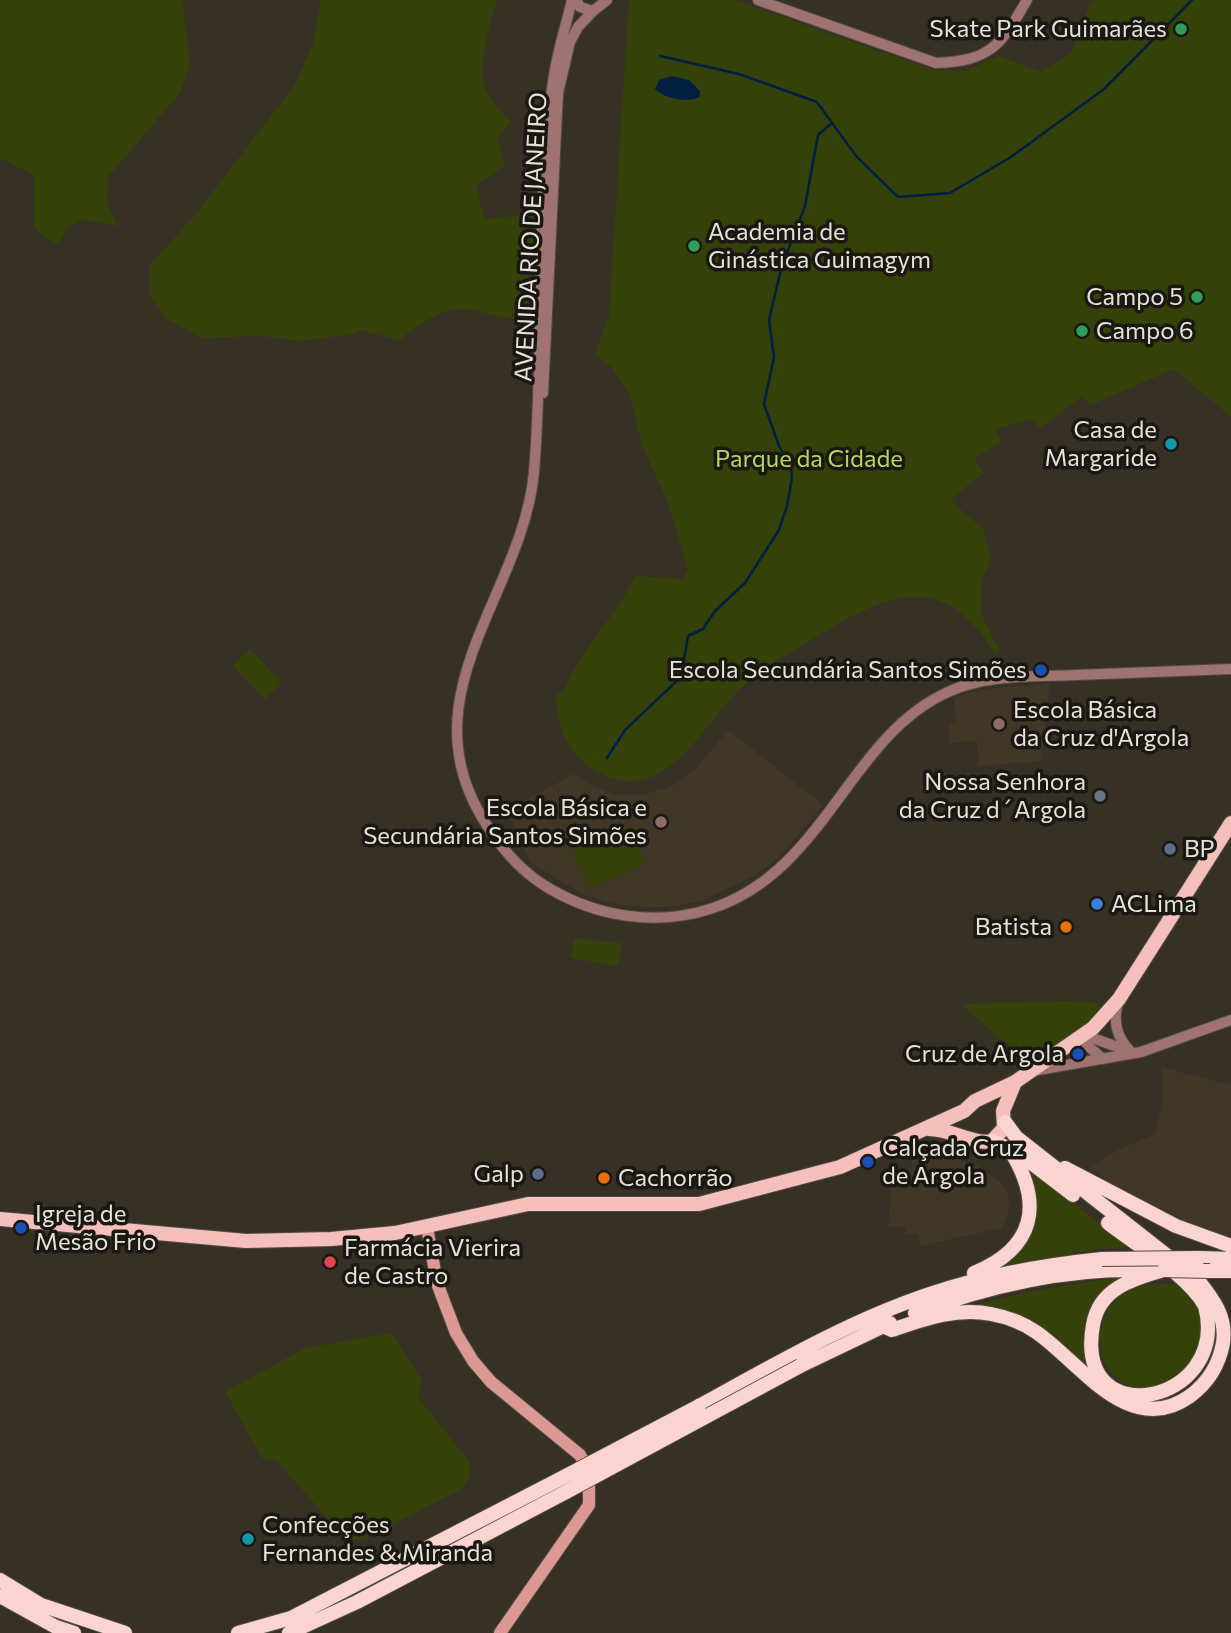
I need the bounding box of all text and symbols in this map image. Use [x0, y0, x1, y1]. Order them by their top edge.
place label: Skate Park Guimarães [930, 15, 1167, 43]
marker: Skate Park Guimarães [1173, 21, 1189, 37]
street label: AVENIDA RIO DE JANEIRO [509, 92, 553, 382]
place label: Academia de Ginástica Guimagym [708, 218, 931, 274]
marker: Academia de Ginástica Guimagym [686, 238, 702, 254]
place label: Campo 5 [1086, 283, 1183, 311]
marker: Campo 5 [1189, 289, 1205, 305]
place label: Campo 6 [1096, 317, 1194, 345]
marker: Campo 6 [1074, 323, 1090, 339]
place label: Casa de Margaride [1044, 416, 1157, 472]
marker: Casa de Margaride [1163, 436, 1179, 452]
park label: Parque da Cidade [715, 445, 903, 473]
place label: Escola Secundária Santos Simões [669, 656, 1027, 684]
marker: Escola Secundária Santos Simões [1033, 662, 1049, 678]
place label: Escola Básica da Cruz d'Argola [1013, 696, 1189, 752]
marker: Escola Básica da Cruz d'Argola [991, 716, 1007, 732]
place label: Nossa Senhora da Cruz d´Argola [899, 768, 1086, 824]
marker: Nossa Senhora da Cruz d´Argola [1092, 788, 1108, 804]
place label: Escola Básica e Secundária Santos Simões [363, 794, 647, 850]
marker: Escola Básica e Secundária Santos Simões [653, 814, 669, 830]
place label: BP [1184, 835, 1215, 863]
marker: BP [1162, 841, 1178, 857]
place label: ACLima [1111, 890, 1197, 918]
marker: ACLima [1089, 896, 1105, 912]
place label: Batista [975, 913, 1052, 941]
marker: Batista [1058, 919, 1074, 935]
place label: Cruz de Argola [905, 1040, 1064, 1068]
marker: Cruz de Argola [1070, 1046, 1086, 1062]
place label: Calçada Cruz de Argola [882, 1134, 1024, 1190]
marker: Calçada Cruz de Argola [860, 1154, 876, 1170]
place label: Galp [474, 1160, 524, 1188]
place label: Cachorrão [618, 1164, 733, 1192]
marker: Galp [530, 1166, 546, 1182]
marker: Cachorrão [596, 1170, 612, 1186]
place label: Igreja de Mesão Frio [35, 1200, 156, 1256]
marker: Igreja de Mesão Frio [13, 1220, 29, 1236]
place label: Farmácia Vierira de Castro [344, 1234, 521, 1290]
marker: Farmácia Vierira de Castro [322, 1254, 338, 1270]
place label: Confecções Fernandes & Miranda [262, 1511, 493, 1567]
marker: Confecções Fernandes & Miranda [240, 1531, 256, 1547]

